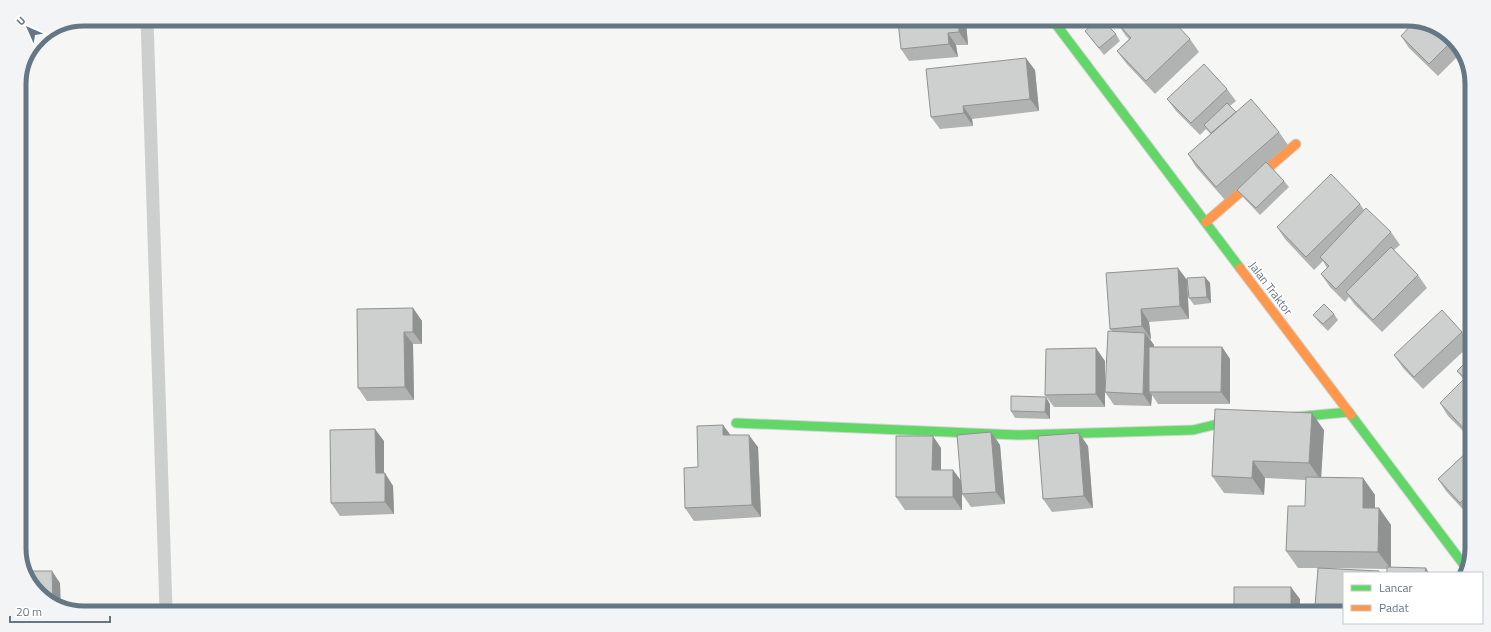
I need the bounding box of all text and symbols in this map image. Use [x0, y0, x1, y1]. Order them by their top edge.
north arrow [8, 8, 48, 48]
text: U [13, 13, 29, 29]
street label: Jalan Traktor [1244, 257, 1298, 319]
legend [1343, 572, 1483, 624]
text: Lancar [1379, 578, 1413, 597]
scale bar [10, 598, 110, 624]
text: Padat [1379, 598, 1409, 617]
text: 20 m [16, 602, 42, 621]

